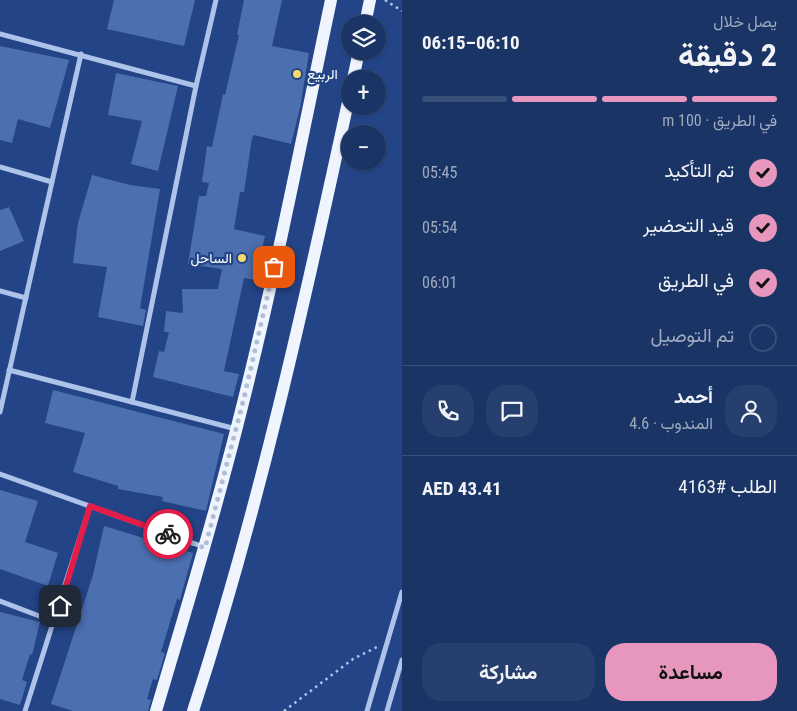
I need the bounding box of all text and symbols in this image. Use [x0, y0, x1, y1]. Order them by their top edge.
text: يصل خلال [713, 12, 777, 31]
map controls [341, 15, 386, 170]
button: layers [341, 15, 386, 60]
text: 06:10–06:15 [422, 31, 520, 54]
text: 2 دقيقة [678, 36, 777, 74]
place label: الربيع [307, 66, 338, 85]
marker: الربيع [291, 68, 303, 80]
button: + [341, 70, 386, 115]
text: في الطريق · 100 m [662, 111, 777, 130]
button: − [341, 125, 386, 170]
text: تم التأكيد [664, 159, 734, 182]
icon: check [749, 159, 777, 187]
text: 05:45 [422, 163, 457, 182]
text: قيد التحضير [643, 214, 734, 237]
icon: check [749, 214, 777, 242]
text: 05:54 [422, 218, 457, 237]
pin [253, 246, 295, 288]
place label: الساحل [190, 250, 232, 267]
marker: الساحل [236, 252, 248, 264]
icon: bag [260, 253, 288, 281]
text: في الطريق [658, 269, 734, 292]
icon: check [749, 269, 777, 297]
text: 06:01 [422, 273, 457, 292]
text: تم التوصيل [650, 324, 734, 347]
button: phone [422, 385, 474, 437]
button: chat [486, 385, 538, 437]
text: أحمد [674, 385, 713, 408]
button: person [725, 385, 777, 437]
text: المندوب · 4.6 [629, 414, 713, 433]
text: الطلب #4163 [678, 475, 777, 498]
text: AED 43.41 [422, 477, 502, 500]
courier [143, 509, 193, 559]
icon: bike [154, 520, 182, 548]
pin [39, 585, 81, 627]
icon: home [46, 592, 74, 620]
button: مشاركة [422, 643, 595, 701]
button: مساعدة [605, 643, 777, 701]

